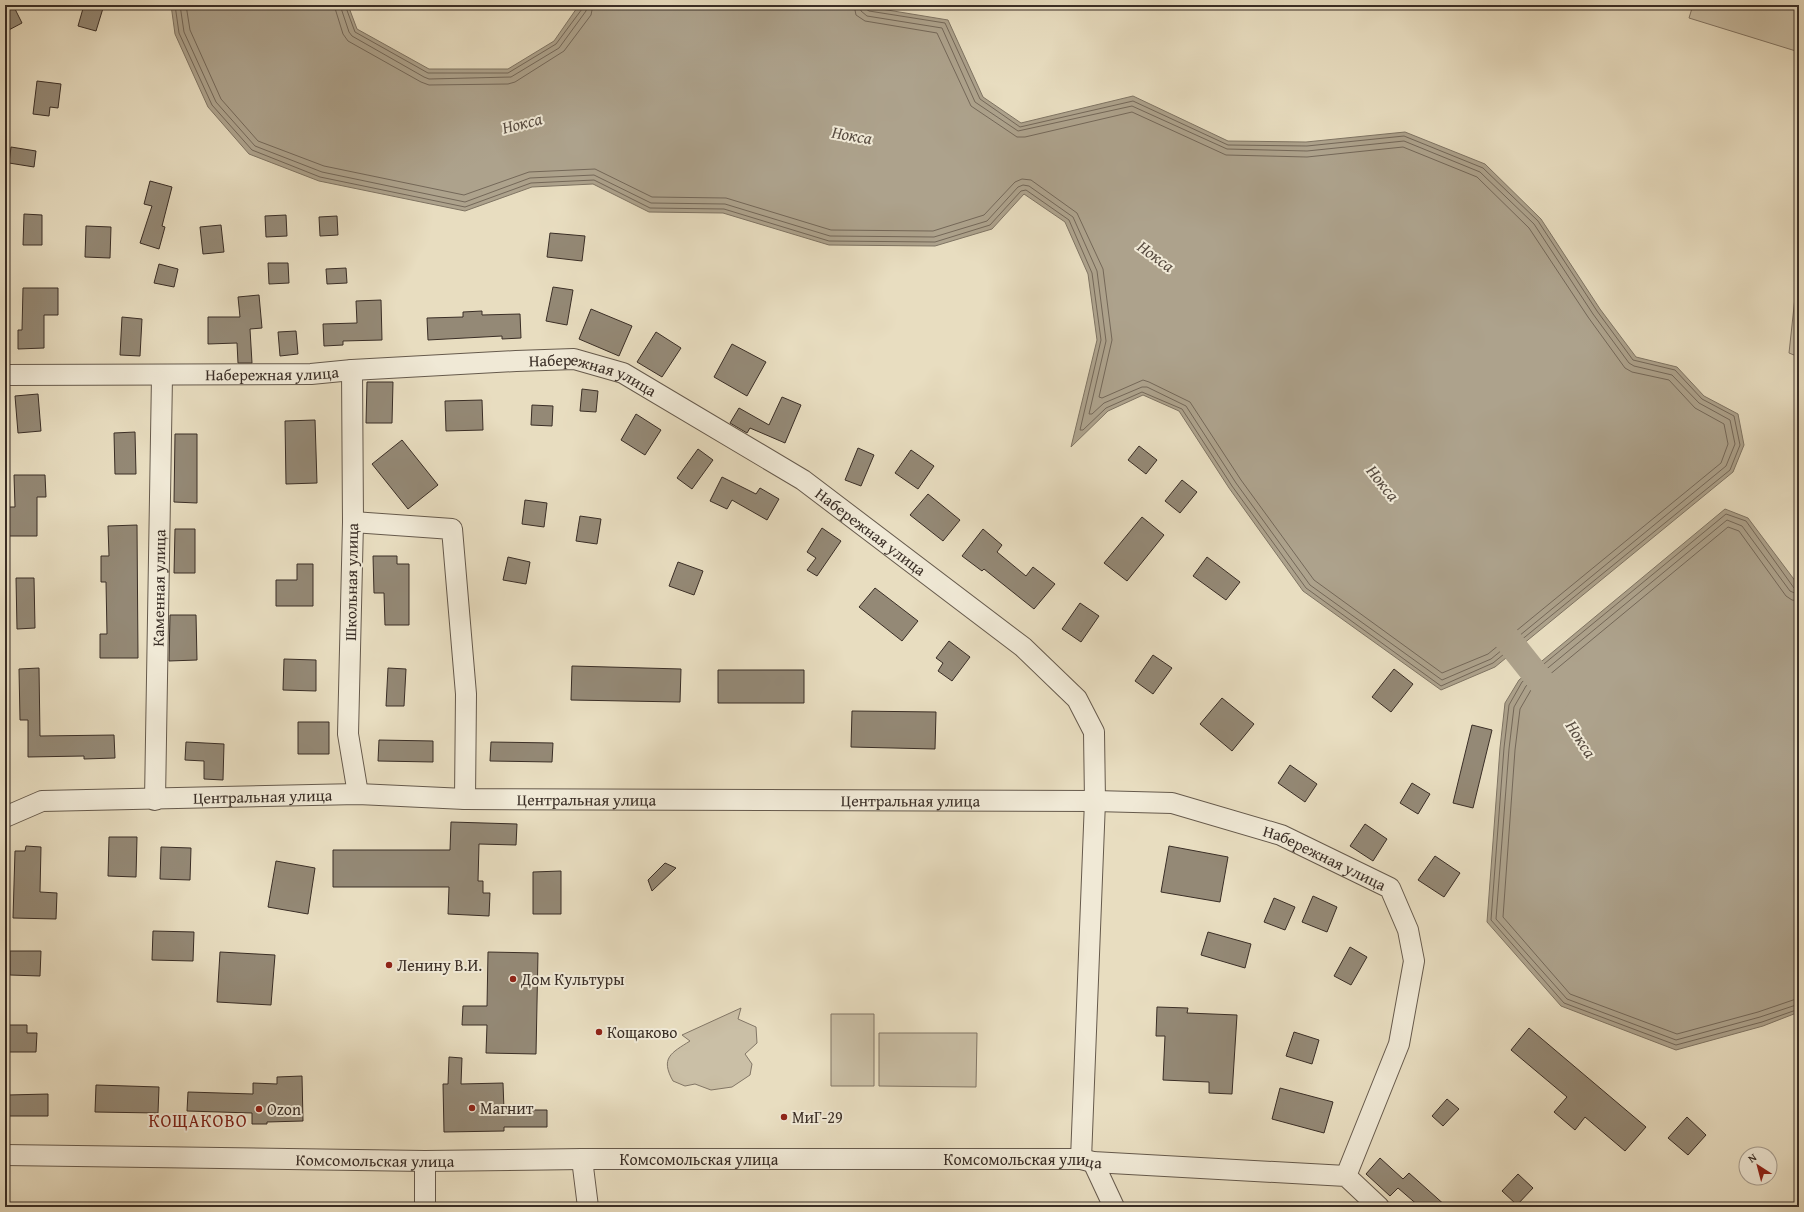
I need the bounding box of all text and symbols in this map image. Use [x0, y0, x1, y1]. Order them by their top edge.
water label: Нокса [499, 105, 545, 140]
water label: Нокса [830, 119, 874, 150]
water label: Нокса [1133, 234, 1180, 278]
street label: Набережная улица [528, 347, 662, 403]
street label: Набережная улица [205, 359, 340, 386]
water label: Нокса [1361, 459, 1406, 506]
street label: Набережная улица [810, 482, 932, 582]
street label: Школьная улица [338, 522, 364, 641]
street label: Каменная улица [146, 529, 171, 647]
water label: Нокса [1560, 715, 1603, 763]
street label: Центральная улица [193, 783, 333, 810]
street label: Центральная улица [517, 787, 657, 812]
street label: Центральная улица [841, 788, 981, 813]
street label: Набережная улица [1260, 818, 1391, 897]
place label: Ленину В.И. [397, 953, 482, 977]
marker: Ленину В.И. [384, 960, 394, 970]
place label: Дом Культуры [520, 967, 624, 991]
marker: Дом Культуры [508, 974, 518, 984]
place label: Кощаково [607, 1020, 677, 1044]
marker: Кощаково [594, 1027, 604, 1037]
place label: Магнит [480, 1096, 534, 1120]
place label: Ozon [267, 1097, 301, 1121]
marker: Магнит [467, 1103, 477, 1113]
marker: Ozon [254, 1104, 264, 1114]
place label: МиГ-29 [792, 1105, 843, 1129]
district label: КОЩАКОВО [148, 1107, 248, 1134]
marker: МиГ-29 [779, 1112, 789, 1122]
north arrow [1738, 1146, 1778, 1186]
street label: Комсомольская улица [295, 1147, 455, 1173]
street label: Комсомольская улица [620, 1147, 779, 1171]
street label: Комсомольская улица [944, 1147, 1103, 1174]
text: N [1744, 1149, 1760, 1167]

